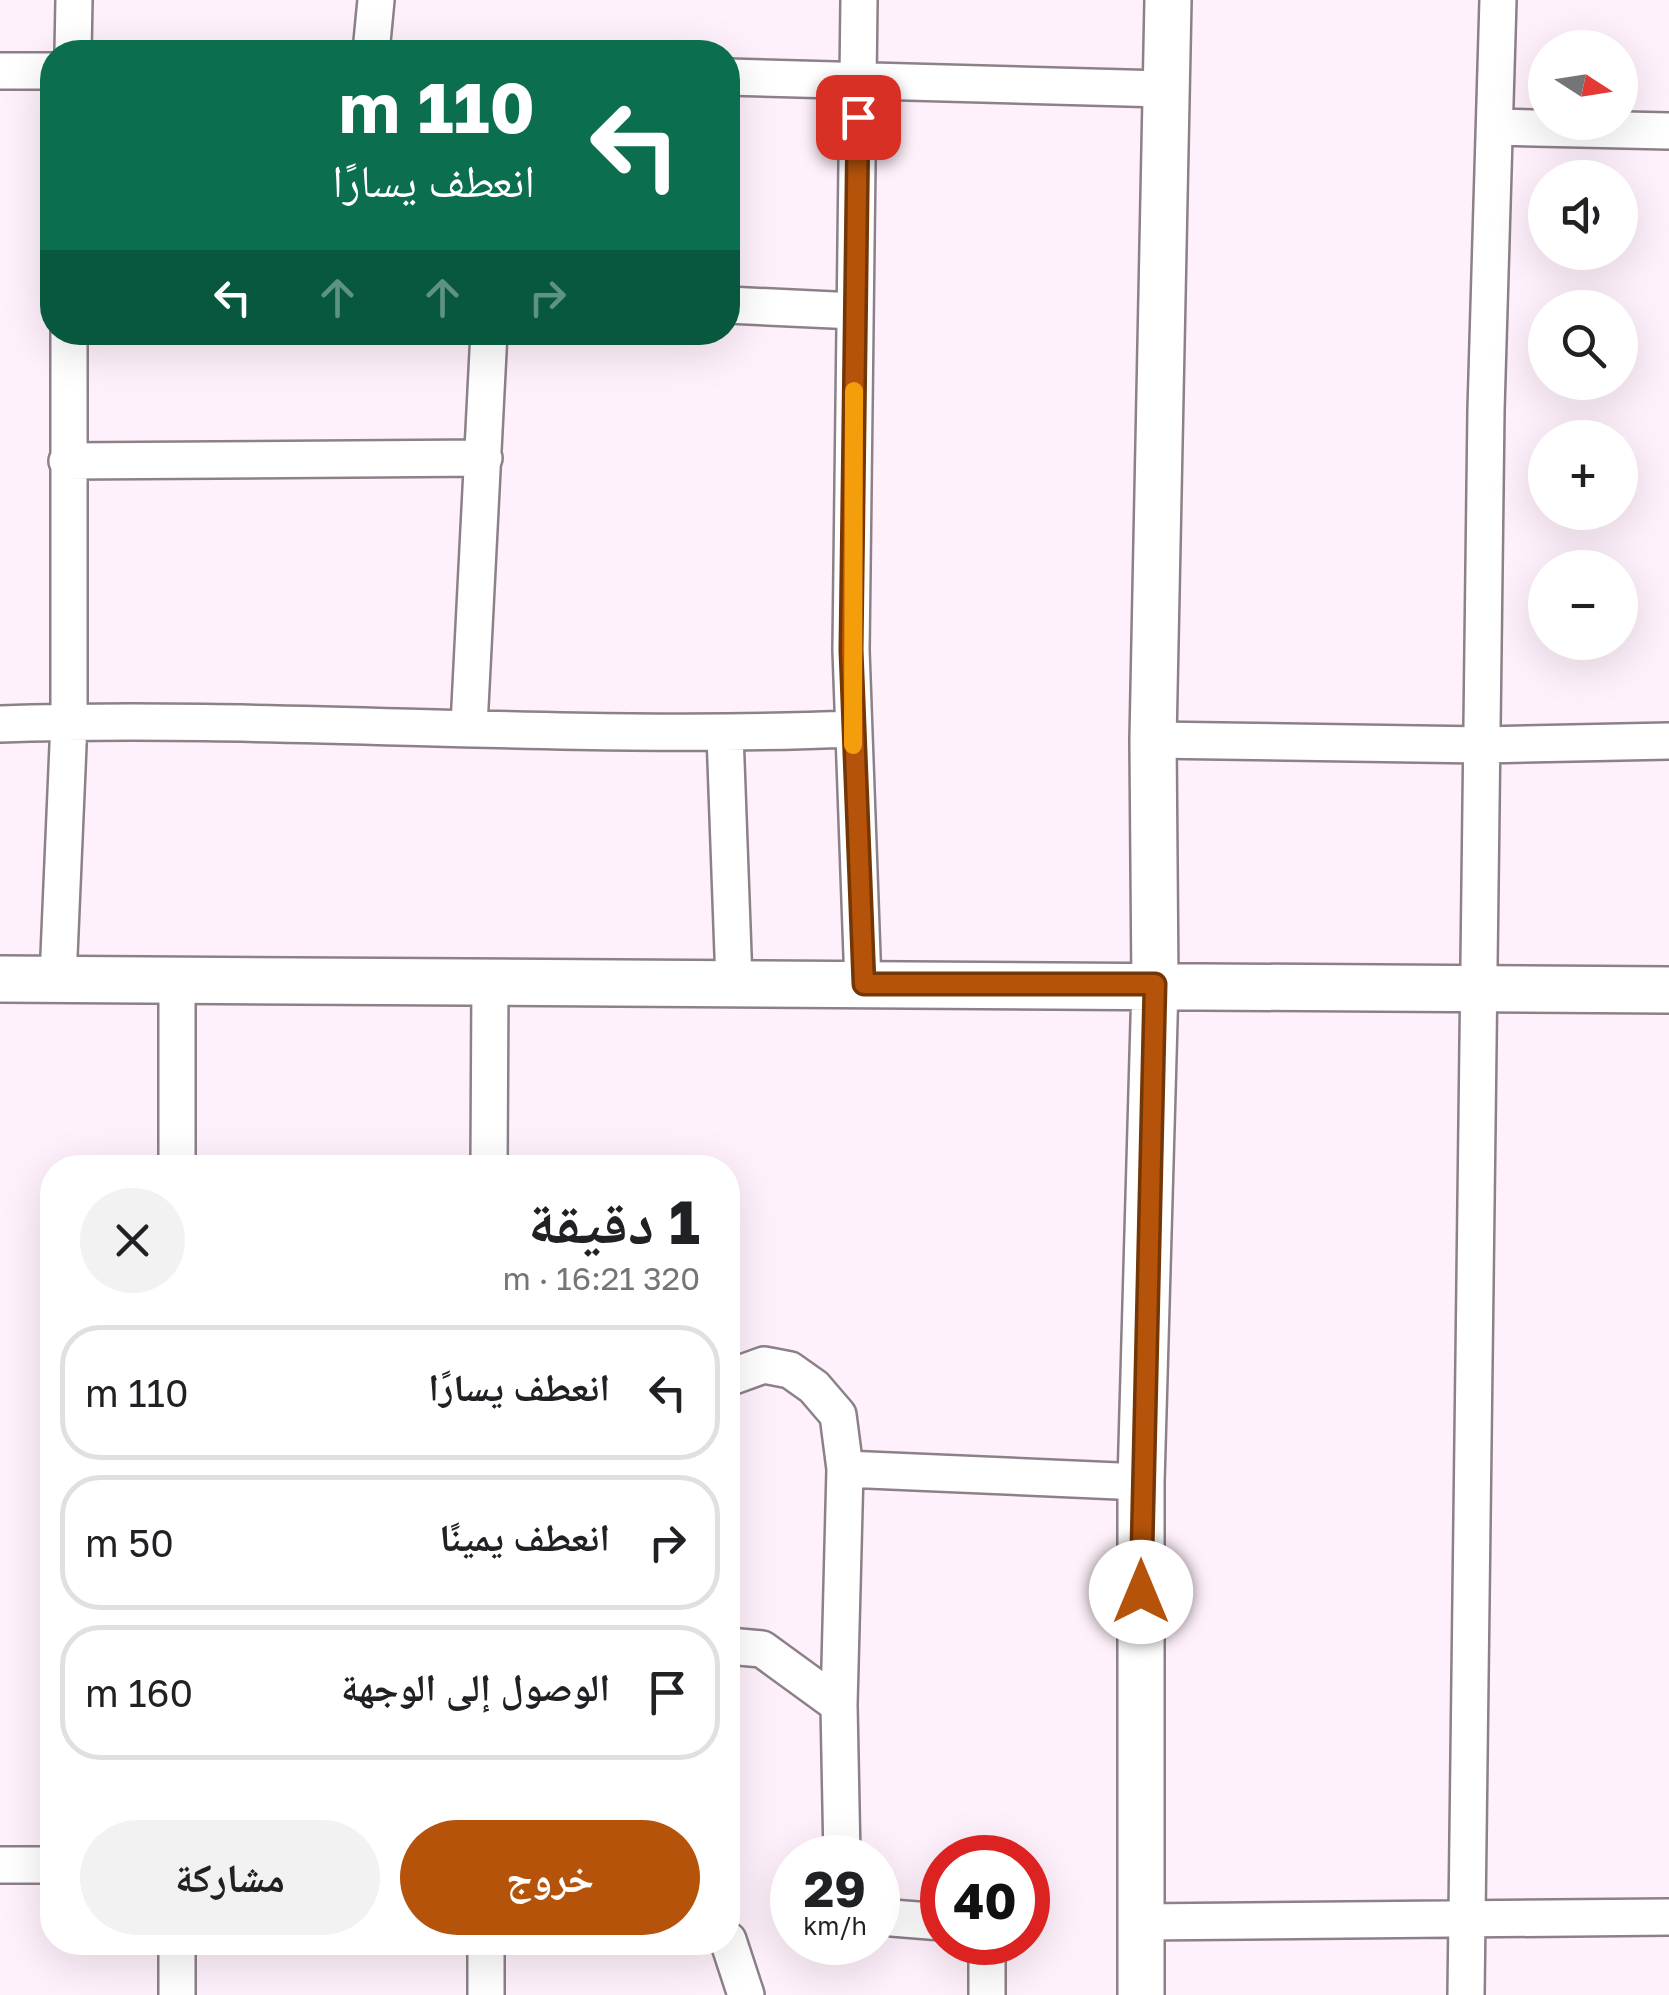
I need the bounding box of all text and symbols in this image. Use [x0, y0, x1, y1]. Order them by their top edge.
north arrow [1528, 30, 1638, 140]
map controls [1528, 30, 1638, 660]
text: 110 m [339, 64, 535, 148]
pin [816, 75, 901, 160]
icon: left [570, 80, 700, 210]
icon: arrive [831, 90, 886, 145]
text: انعطف يسارًا [332, 153, 535, 207]
button: sound [1528, 160, 1638, 270]
icon: left [205, 270, 260, 325]
icon: ahead [310, 270, 365, 325]
icon: ahead [415, 270, 470, 325]
icon: right [520, 270, 575, 325]
button: search [1528, 290, 1638, 400]
button: + [1528, 420, 1638, 530]
button: − [1528, 550, 1638, 660]
text: 1 دقيقة [528, 1185, 700, 1257]
button: close [80, 1188, 185, 1293]
text: 320 m · 16:21 [502, 1259, 700, 1297]
text: انعطف يسارًا [428, 1364, 610, 1409]
icon: left [640, 1365, 695, 1420]
text: 110 m [85, 1370, 189, 1415]
text: انعطف يمينًا [439, 1514, 610, 1559]
icon: right [640, 1515, 695, 1570]
text: 50 m [85, 1520, 174, 1565]
position arrow [1089, 1540, 1193, 1644]
text: الوصول إلى الوجهة [341, 1664, 610, 1709]
icon: arrive [640, 1665, 695, 1720]
text: 160 m [85, 1670, 193, 1715]
button: مشاركة [80, 1820, 380, 1935]
button: خروج [400, 1820, 700, 1935]
speed limit sign: 40 [920, 1835, 1050, 1965]
text: 29 [804, 1858, 866, 1918]
text: km/h [803, 1910, 867, 1941]

